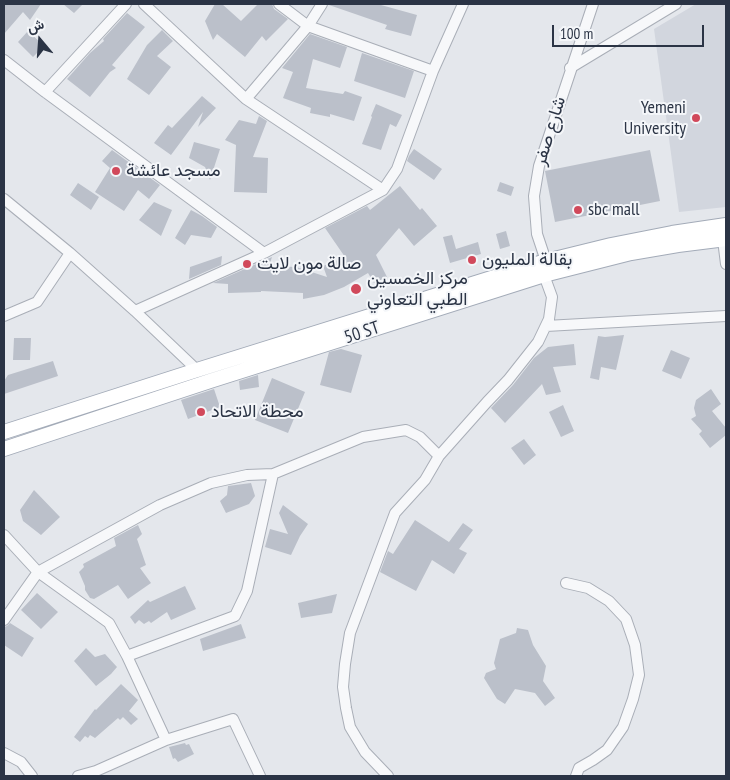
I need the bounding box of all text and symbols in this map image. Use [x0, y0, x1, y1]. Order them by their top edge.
north arrow [15, 15, 65, 65]
text: ش [25, 15, 46, 37]
scale bar [555, 15, 708, 47]
text: 100 m [560, 24, 593, 43]
street label: شارع صفر [529, 94, 571, 168]
place label: Yemeni University [624, 97, 686, 140]
marker: Yemeni University [690, 112, 702, 124]
place label: مسجد عائشة [126, 160, 221, 182]
marker: مسجد عائشة [110, 165, 122, 177]
place label: sbc mall [588, 199, 639, 221]
marker: sbc mall [572, 204, 584, 216]
place label: بقالة المليون [482, 249, 572, 271]
place label: صالة مون لايت [257, 253, 361, 275]
marker: بقالة المليون [466, 254, 478, 266]
marker: صالة مون لايت [241, 258, 253, 270]
place label: مركز الخمسين الطبي التعاوني [367, 268, 468, 310]
marker: مركز الخمسين الطبي التعاوني [349, 282, 363, 296]
street label: 50 ST [342, 317, 382, 349]
place label: محطة الاتحاد [211, 401, 304, 423]
marker: محطة الاتحاد [195, 406, 207, 418]

